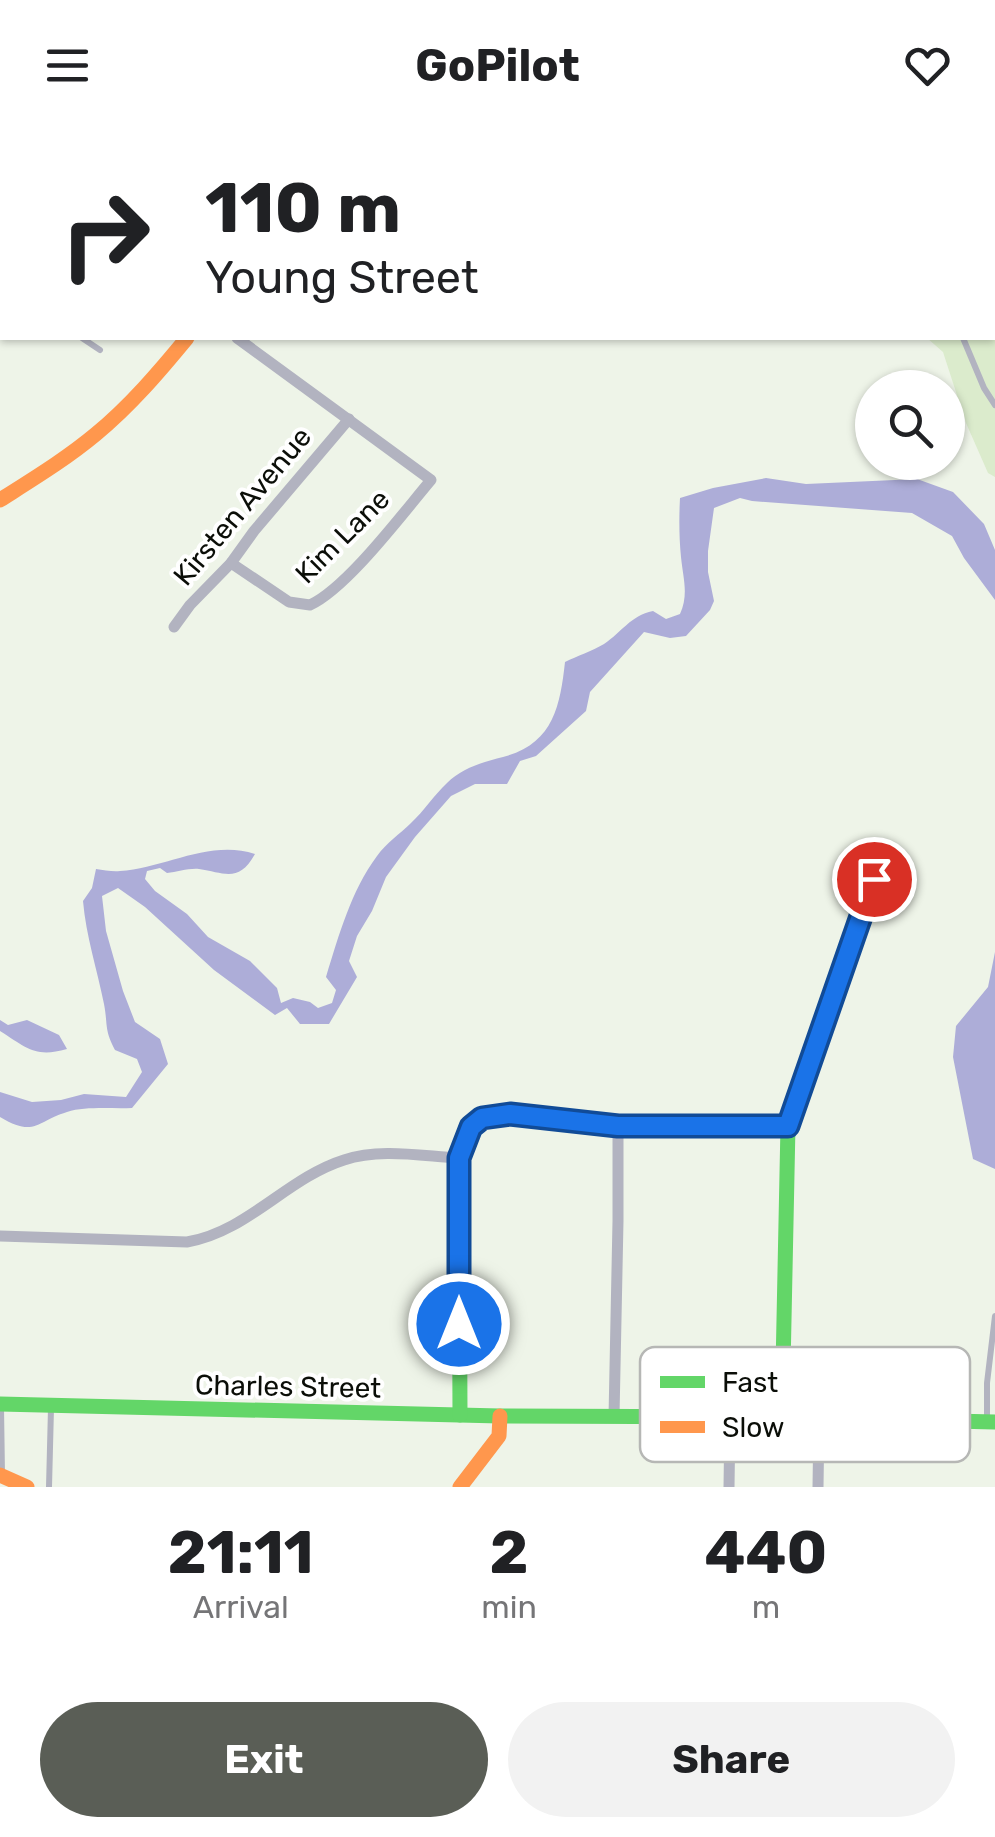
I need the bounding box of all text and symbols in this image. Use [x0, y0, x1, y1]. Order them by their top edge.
icon: menu [40, 38, 95, 93]
icon: heart [900, 38, 955, 93]
text: GoPilot [415, 39, 580, 92]
text: 110 m [205, 167, 401, 250]
icon: right [40, 170, 170, 300]
text: Young Street [205, 251, 479, 304]
map controls [855, 370, 965, 480]
button: search [855, 370, 965, 480]
street label: Kirsten Avenue [167, 421, 318, 592]
street label: Kim Lane [289, 483, 396, 590]
pin [832, 837, 917, 922]
icon: arrive [847, 852, 902, 907]
position arrow [407, 1272, 511, 1376]
legend [640, 1347, 970, 1462]
text: Fast [722, 1366, 778, 1399]
street label: Charles Street [195, 1368, 381, 1405]
text: Slow [722, 1411, 784, 1444]
text: 21:11 [168, 1517, 314, 1588]
text: 2 [490, 1517, 529, 1588]
text: 440 [705, 1517, 827, 1588]
text: Arrival [193, 1588, 289, 1626]
text: min [481, 1588, 537, 1626]
text: m [752, 1588, 780, 1626]
button: Exit [40, 1702, 488, 1817]
button: Share [508, 1702, 955, 1817]

